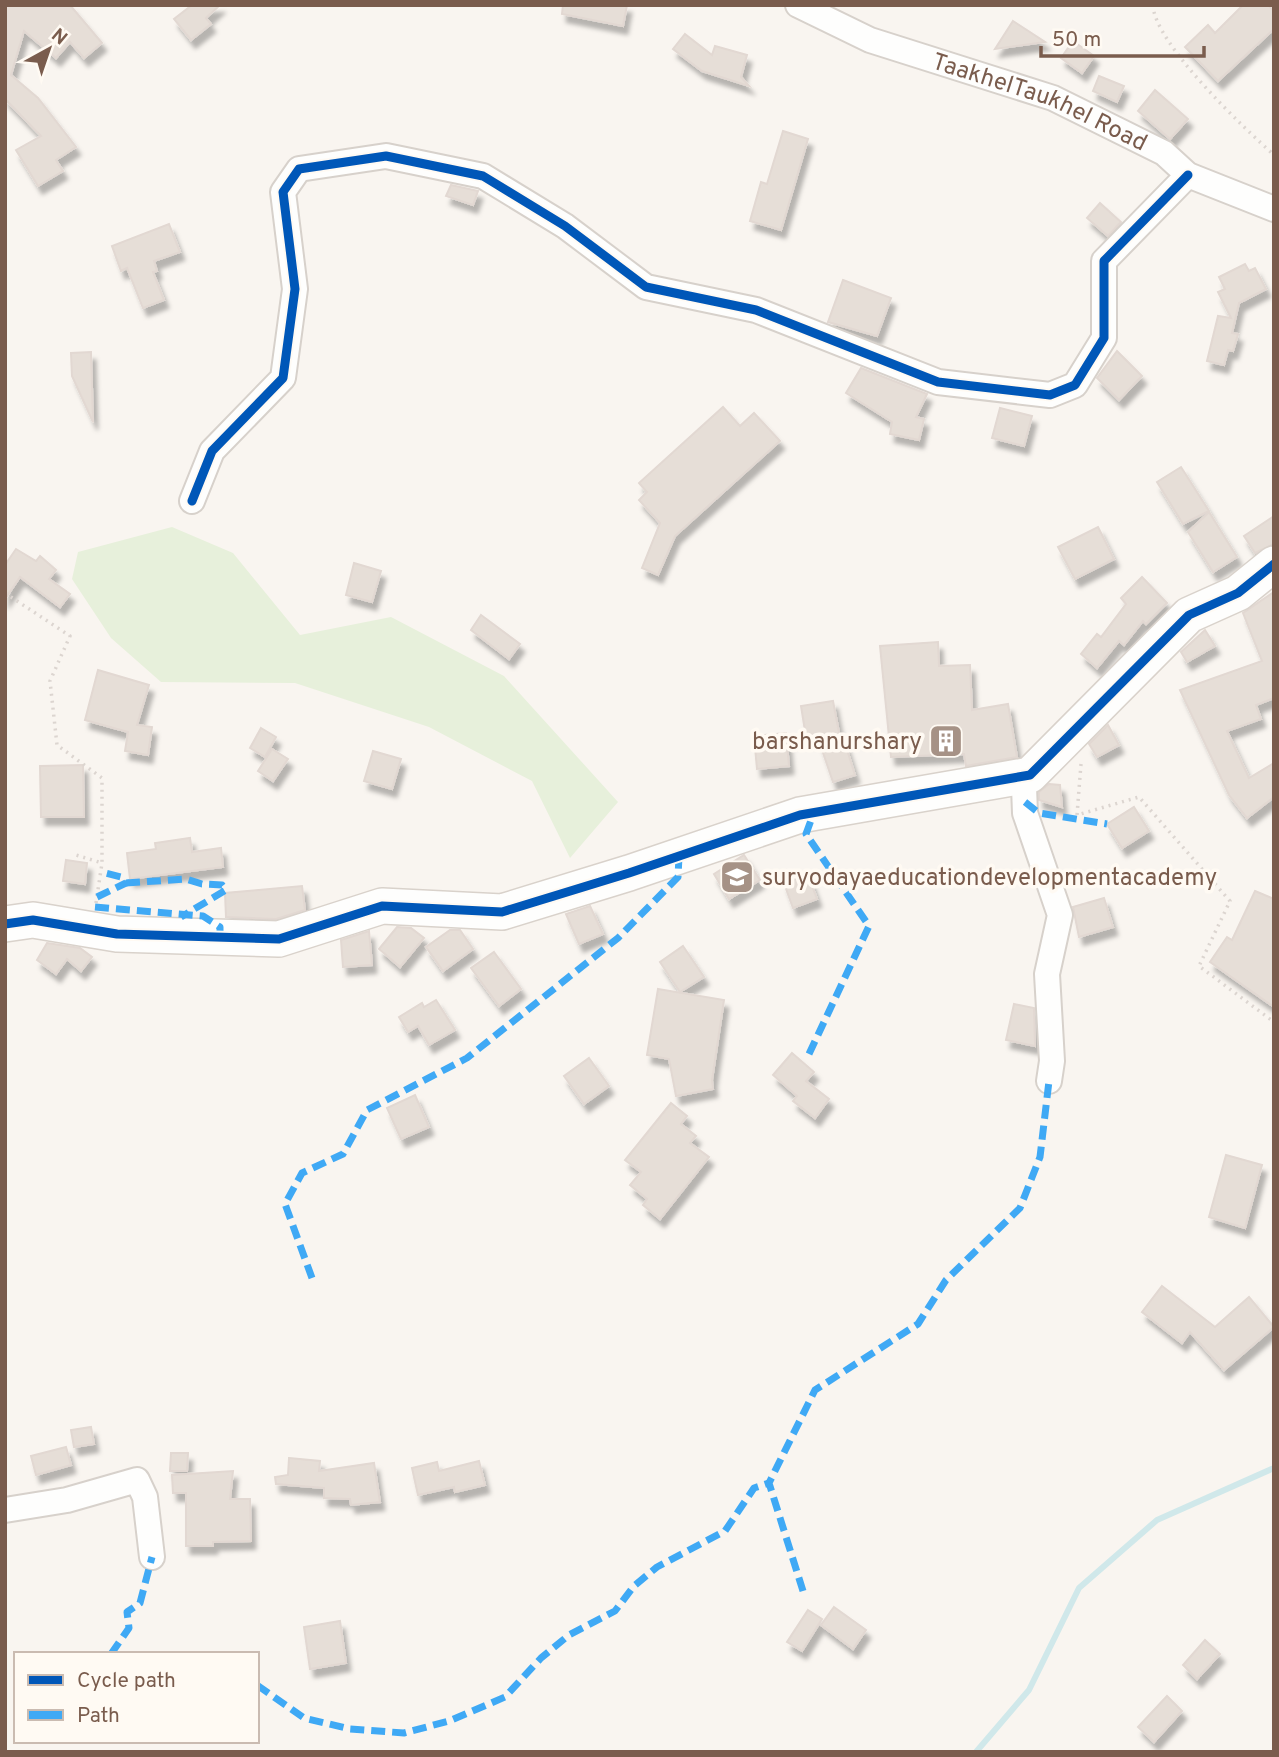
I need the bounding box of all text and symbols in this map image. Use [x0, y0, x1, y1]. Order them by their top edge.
north arrow [14, 14, 84, 84]
scale bar [1041, 14, 1204, 58]
text: N [46, 24, 72, 51]
text: 50 m [1052, 27, 1101, 54]
street label: TaakhelTaukhel Road [928, 48, 1152, 159]
building icon: barshanurshary [927, 722, 965, 760]
place label: barshanurshary [752, 728, 922, 758]
school or university icon: suryodayaeducationdevelopmentacademy [718, 858, 756, 896]
place label: suryodayaeducationdevelopmentacademy [762, 864, 1217, 894]
legend [14, 1652, 259, 1743]
text: Cycle path [77, 1668, 176, 1695]
text: Path [77, 1703, 120, 1730]

